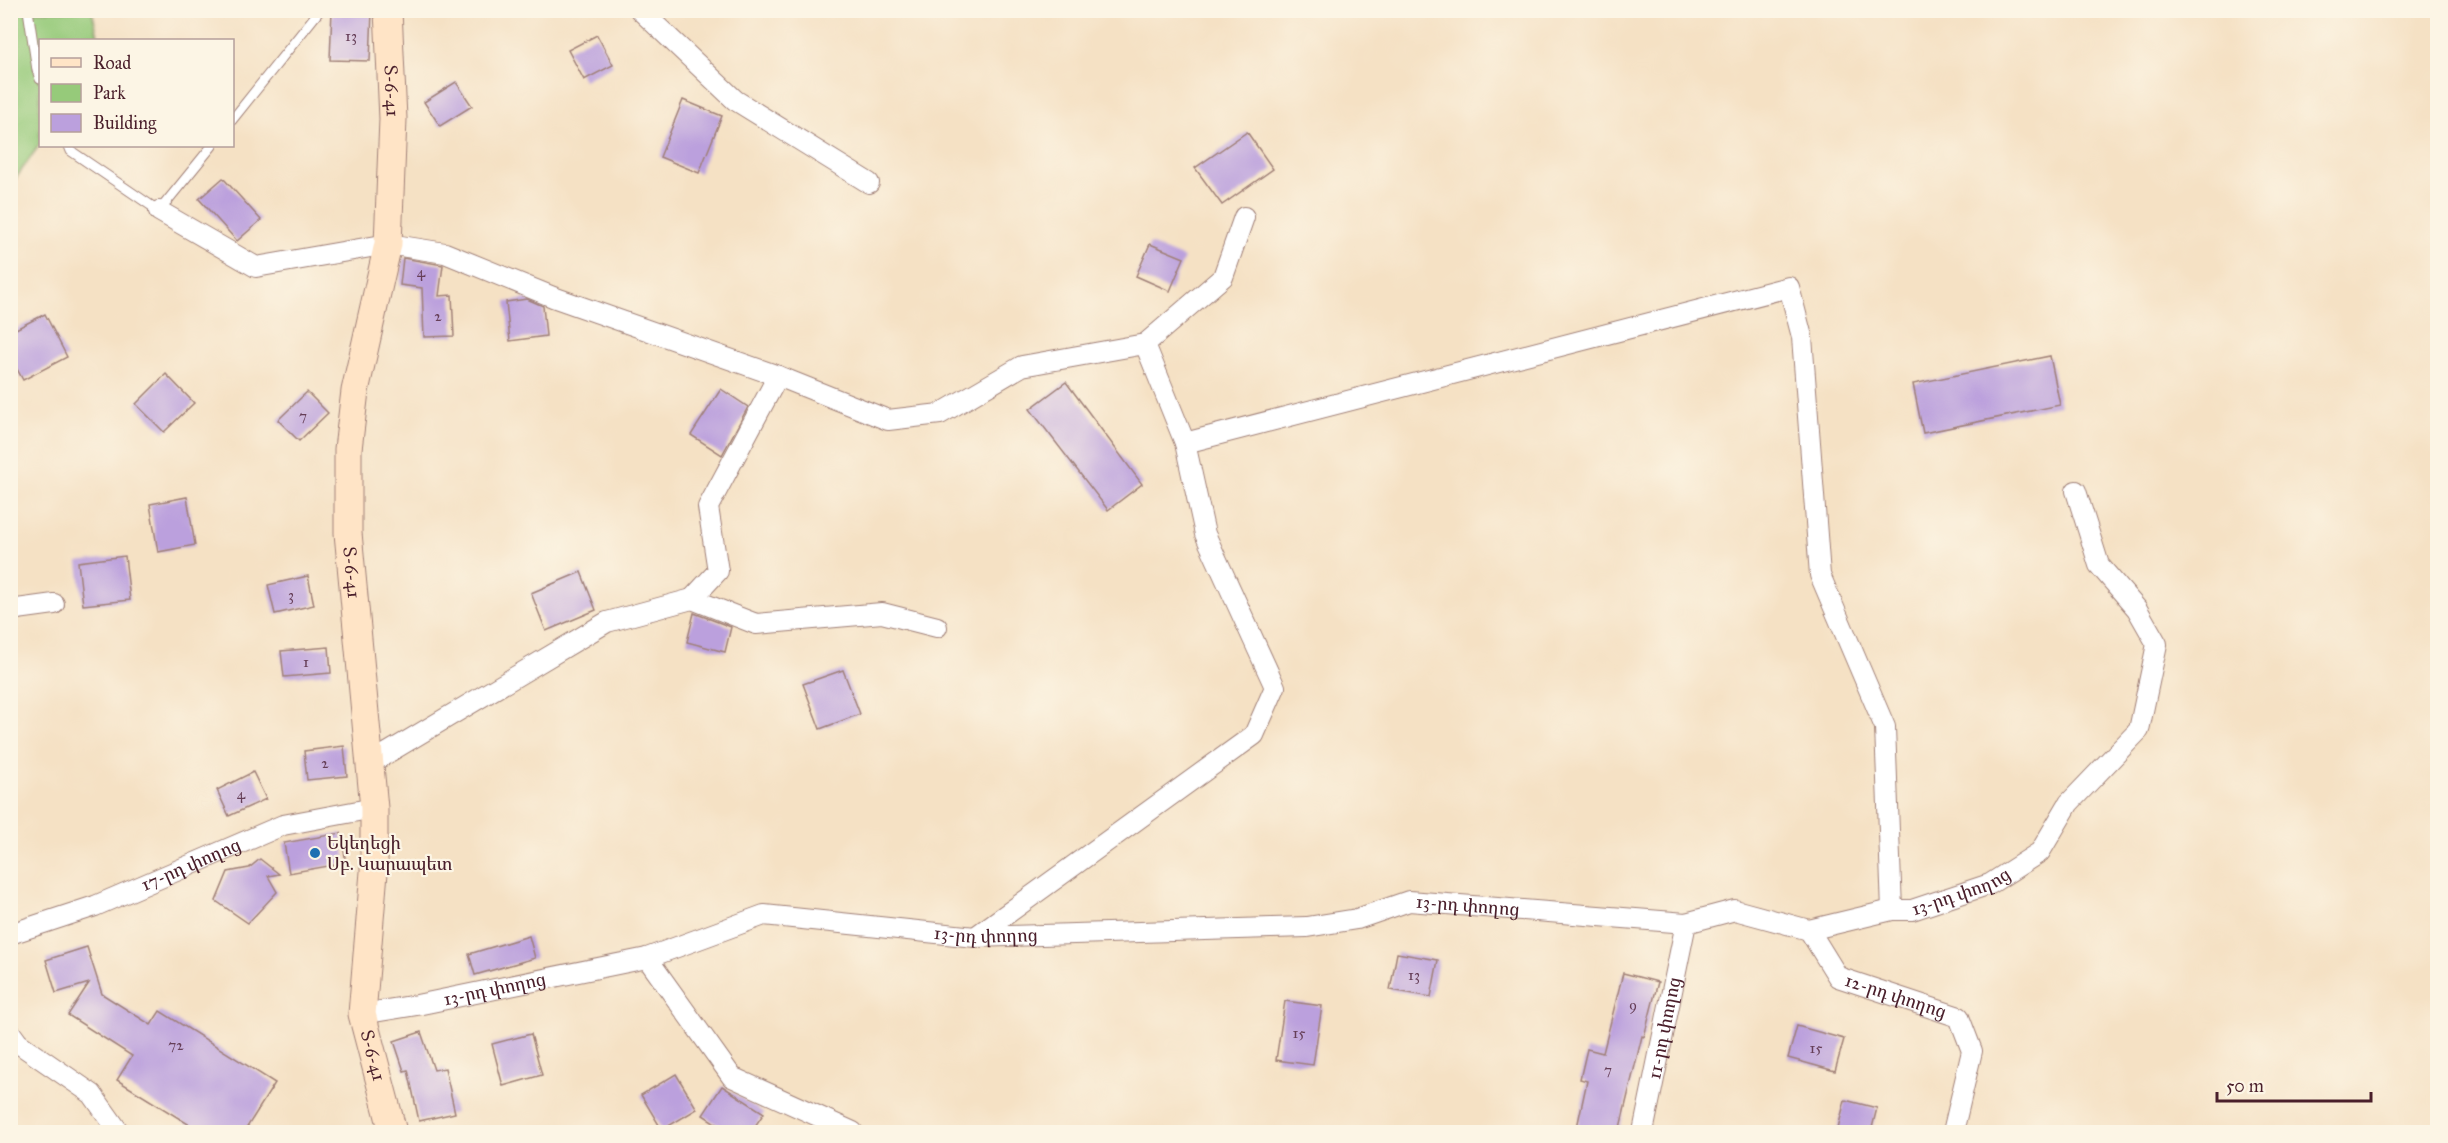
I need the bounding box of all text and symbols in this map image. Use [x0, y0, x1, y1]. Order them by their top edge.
house number: 13 [345, 27, 357, 45]
legend [39, 39, 234, 147]
text: Road [93, 52, 131, 74]
street label: Տ-6-41 [380, 65, 404, 117]
text: Park [93, 82, 126, 104]
text: Building [93, 112, 157, 135]
house number: 4 [417, 263, 426, 281]
house number: 2 [434, 307, 442, 325]
house number: 7 [299, 407, 307, 425]
street label: Տ-6-41 [338, 546, 365, 599]
house number: 3 [288, 586, 294, 604]
house number: 1 [303, 653, 309, 671]
house number: 2 [321, 754, 329, 772]
house number: 4 [237, 785, 246, 803]
place label: Եկեղեցի Սբ. Կարապետ [327, 832, 452, 875]
street label: 17-րդ փողոց [138, 834, 244, 896]
marker: Եկեղեցի Սբ. Կարապետ [308, 846, 322, 860]
street label: 13-րդ փողոց [1909, 863, 2015, 920]
street label: 13-րդ փողոց [1415, 891, 1520, 921]
street label: 13-րդ փողոց [933, 922, 1038, 948]
house number: 13 [1408, 966, 1420, 984]
street label: 13-րդ փողոց [442, 968, 548, 1010]
street label: 12-րդ փողոց [1842, 969, 1949, 1023]
street label: 11-րդ փողոց [1643, 975, 1686, 1081]
house number: 9 [1629, 996, 1637, 1014]
house number: 15 [1293, 1024, 1305, 1042]
street label: Տ-6-41 [356, 1028, 390, 1083]
house number: 72 [168, 1036, 184, 1054]
house number: 15 [1810, 1039, 1822, 1057]
house number: 7 [1604, 1061, 1612, 1079]
scale bar [2217, 1065, 2372, 1103]
text: 50 m [2226, 1075, 2264, 1097]

